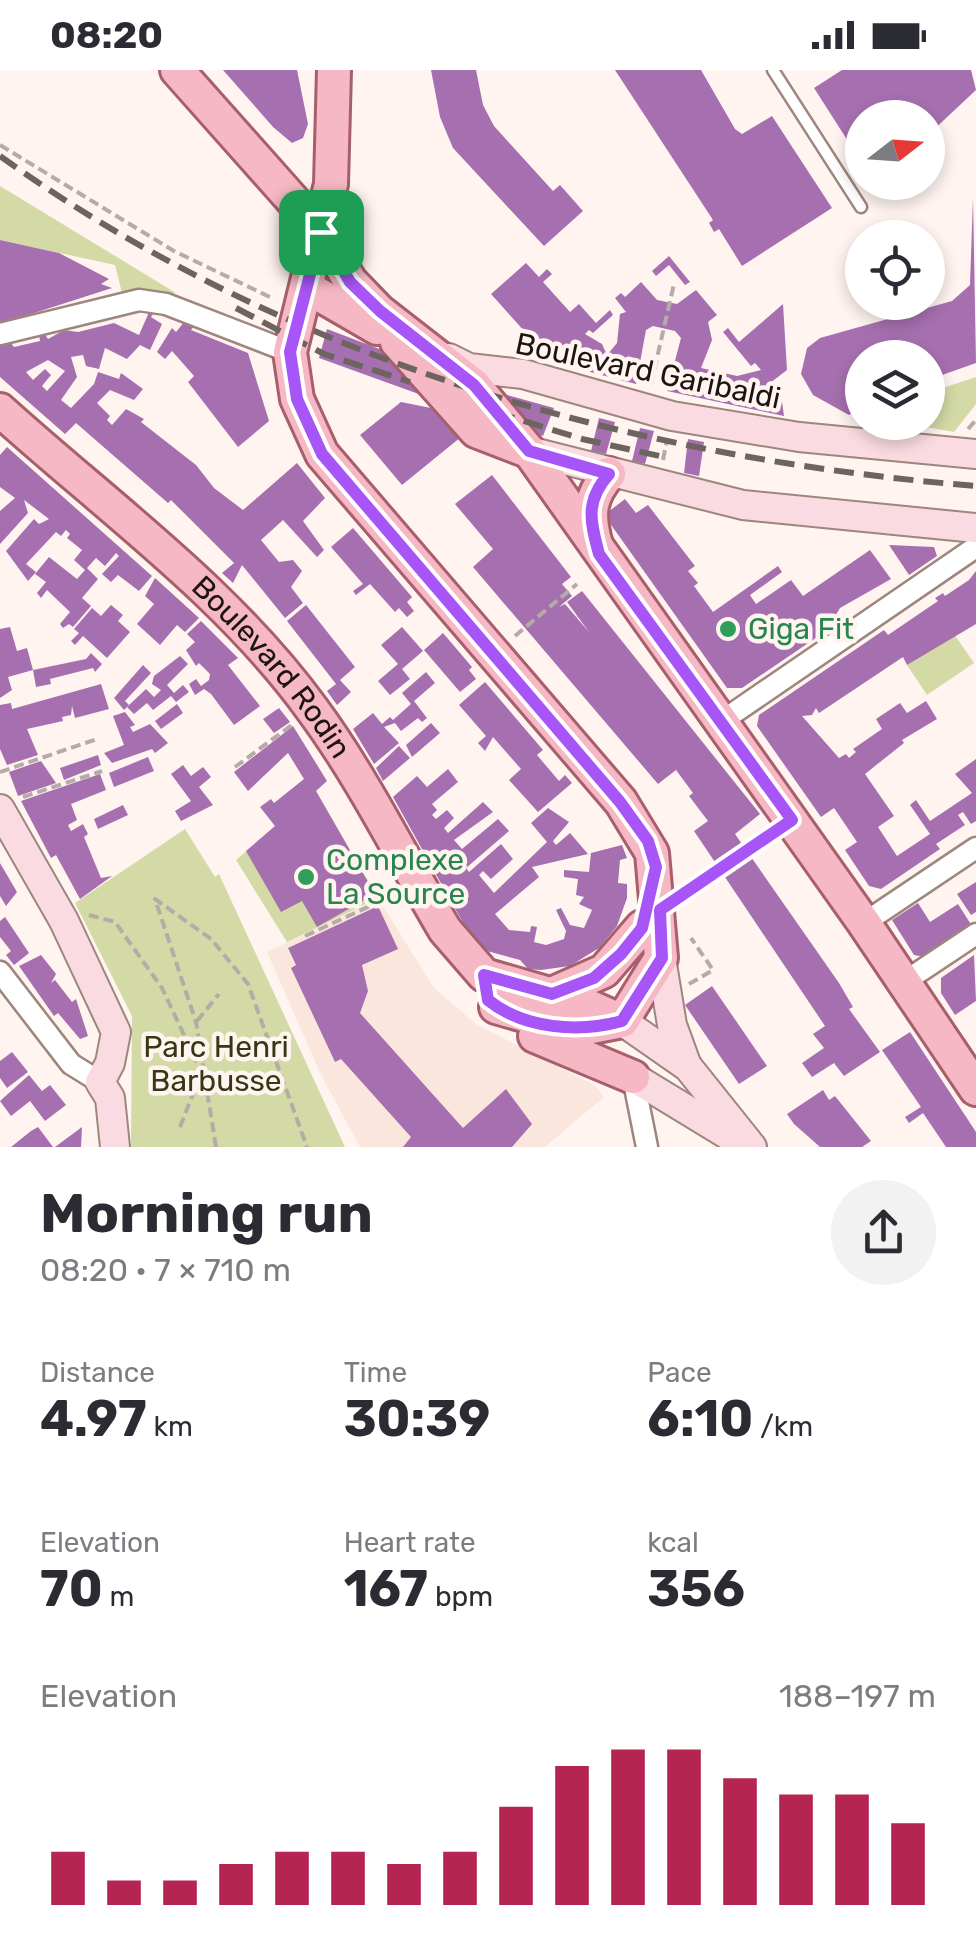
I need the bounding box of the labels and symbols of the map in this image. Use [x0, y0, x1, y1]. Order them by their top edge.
north arrow [845, 100, 945, 200]
pin [279, 190, 364, 275]
street label: Boulevard Garibaldi [512, 325, 784, 417]
street label: Boulevard Rodin [184, 569, 359, 765]
place label: Giga Fit [748, 611, 854, 647]
marker: Giga Fit [717, 618, 739, 640]
place label: Complexe La Source [326, 842, 465, 912]
marker: Complexe La Source [295, 866, 317, 888]
park label: Parc Henri Barbusse [143, 1029, 289, 1099]

